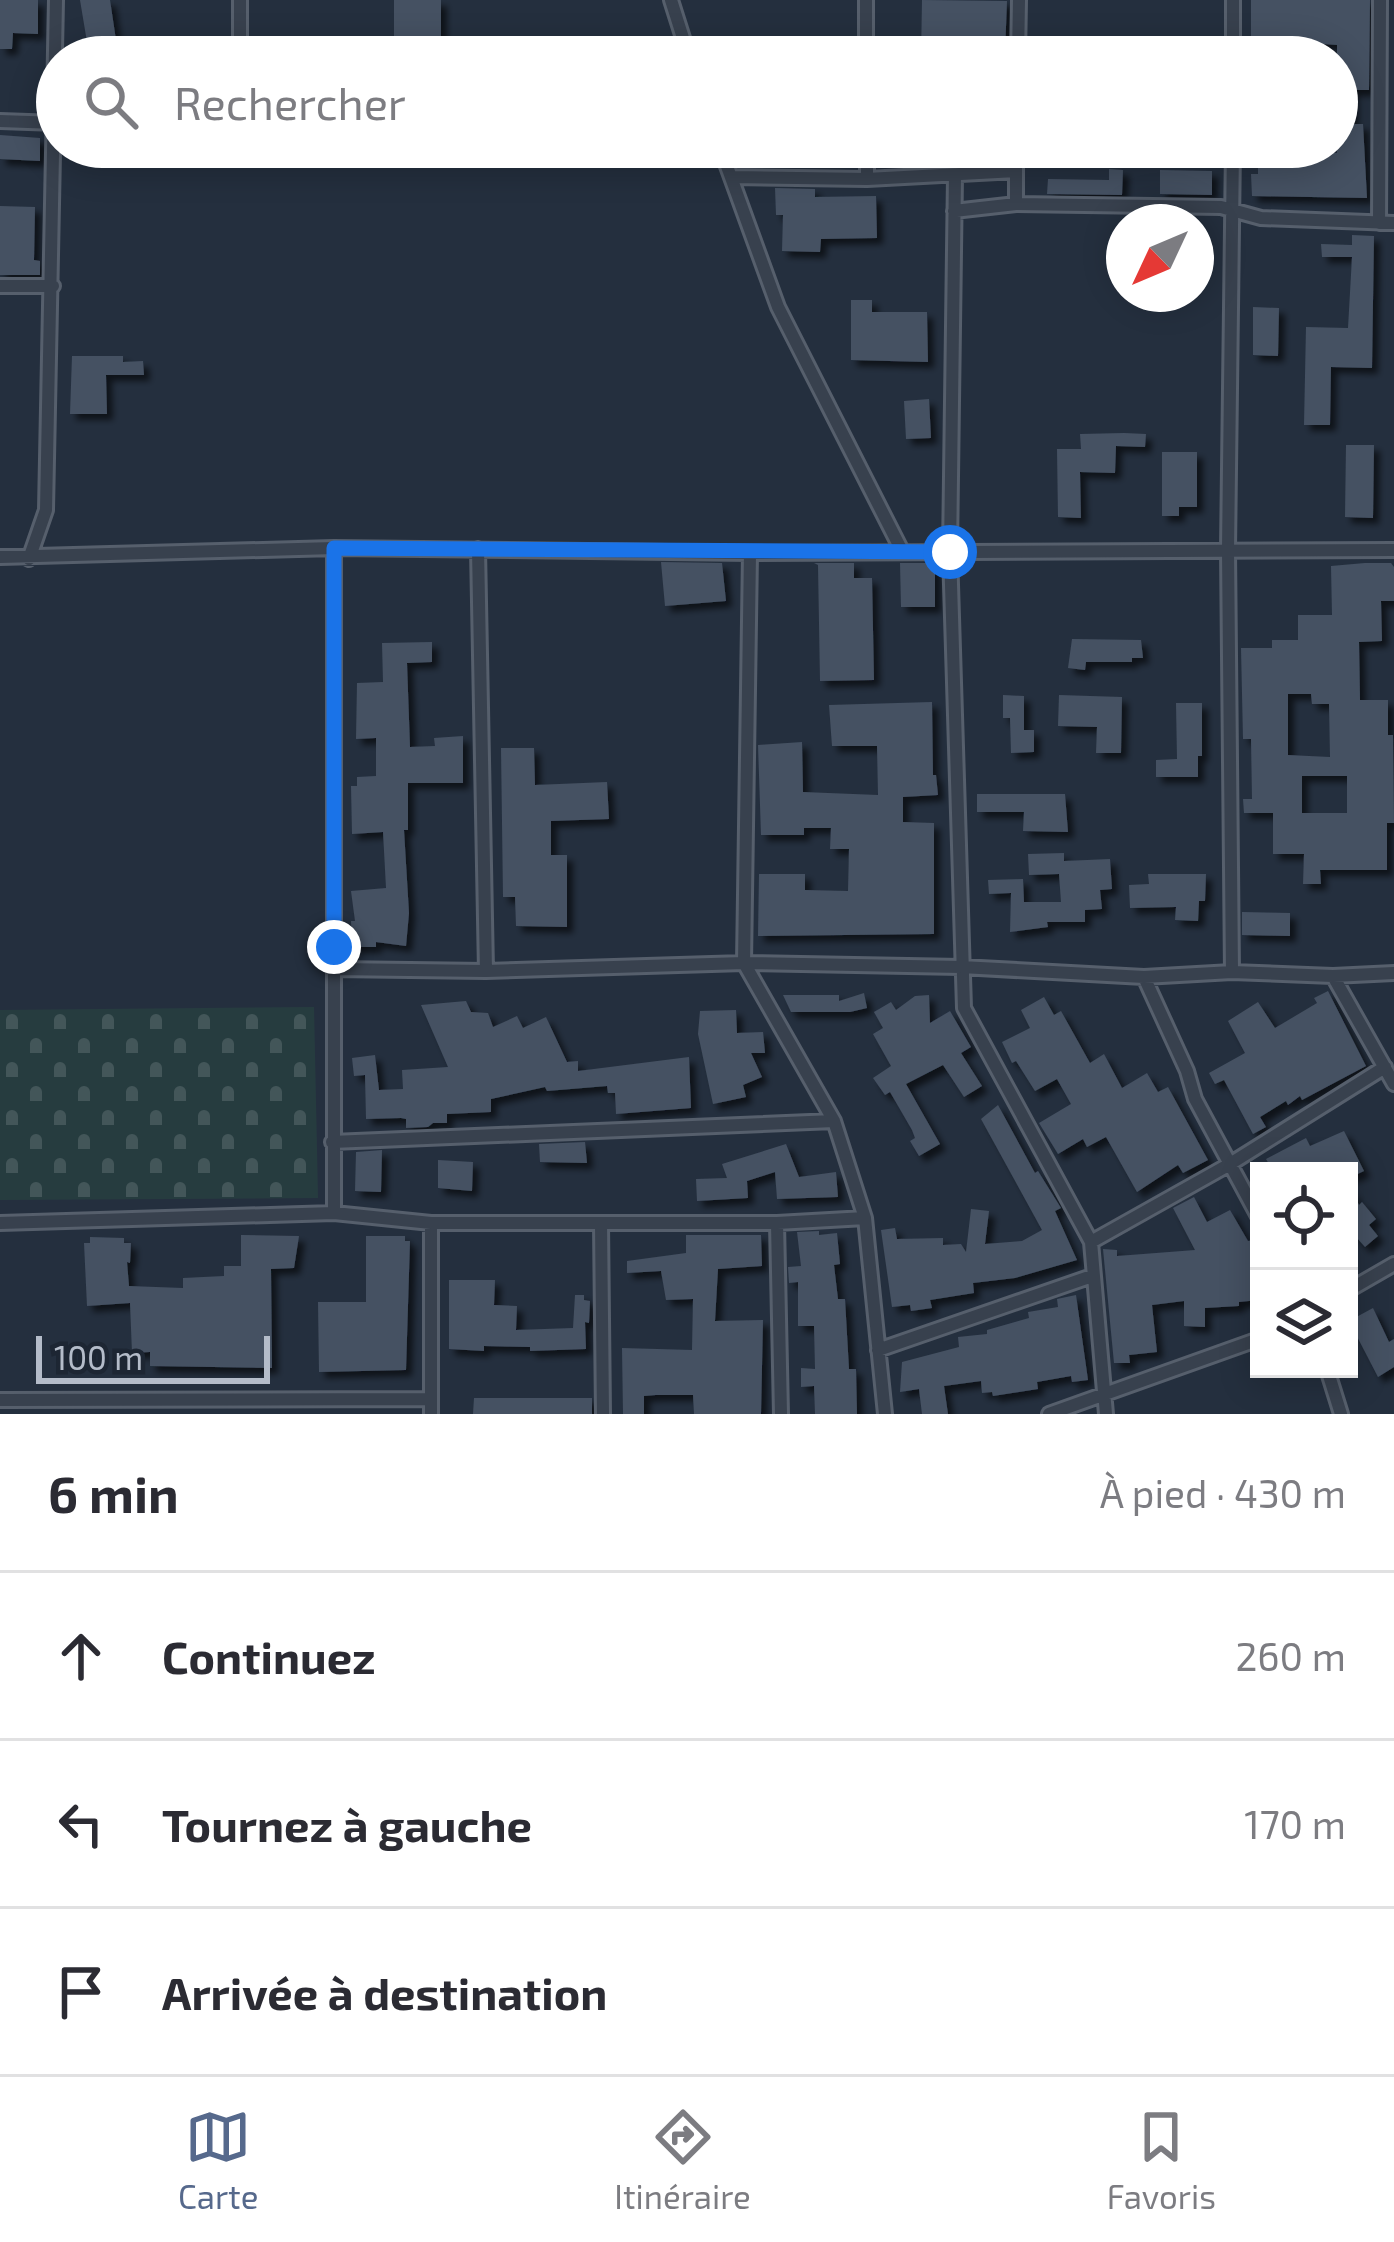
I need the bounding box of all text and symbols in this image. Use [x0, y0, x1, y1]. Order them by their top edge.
search box [36, 36, 1358, 168]
icon: search [78, 69, 144, 135]
text: Rechercher [174, 75, 406, 129]
north arrow [1106, 204, 1214, 312]
route start [923, 525, 977, 579]
route end [307, 920, 361, 974]
map controls [1250, 1162, 1358, 1378]
button: locate [1250, 1162, 1358, 1270]
button: layers [1250, 1270, 1358, 1378]
scale bar [36, 1330, 270, 1383]
text: 100 m [54, 1337, 143, 1377]
text: 6 min [48, 1462, 179, 1523]
text: À pied · 430 m [1100, 1469, 1346, 1516]
icon: ahead [48, 1623, 114, 1689]
text: Continuez [162, 1629, 376, 1683]
text: 260 m [1235, 1632, 1346, 1679]
icon: left [48, 1791, 114, 1857]
text: Tournez à gauche [162, 1797, 532, 1851]
text: 170 m [1244, 1800, 1346, 1847]
icon: arrive [48, 1959, 114, 2025]
text: Arrivée à destination [162, 1965, 607, 2019]
tab: Carte [178, 2104, 258, 2216]
tab: Itinéraire [614, 2104, 751, 2216]
tab: Favoris [1107, 2104, 1216, 2216]

